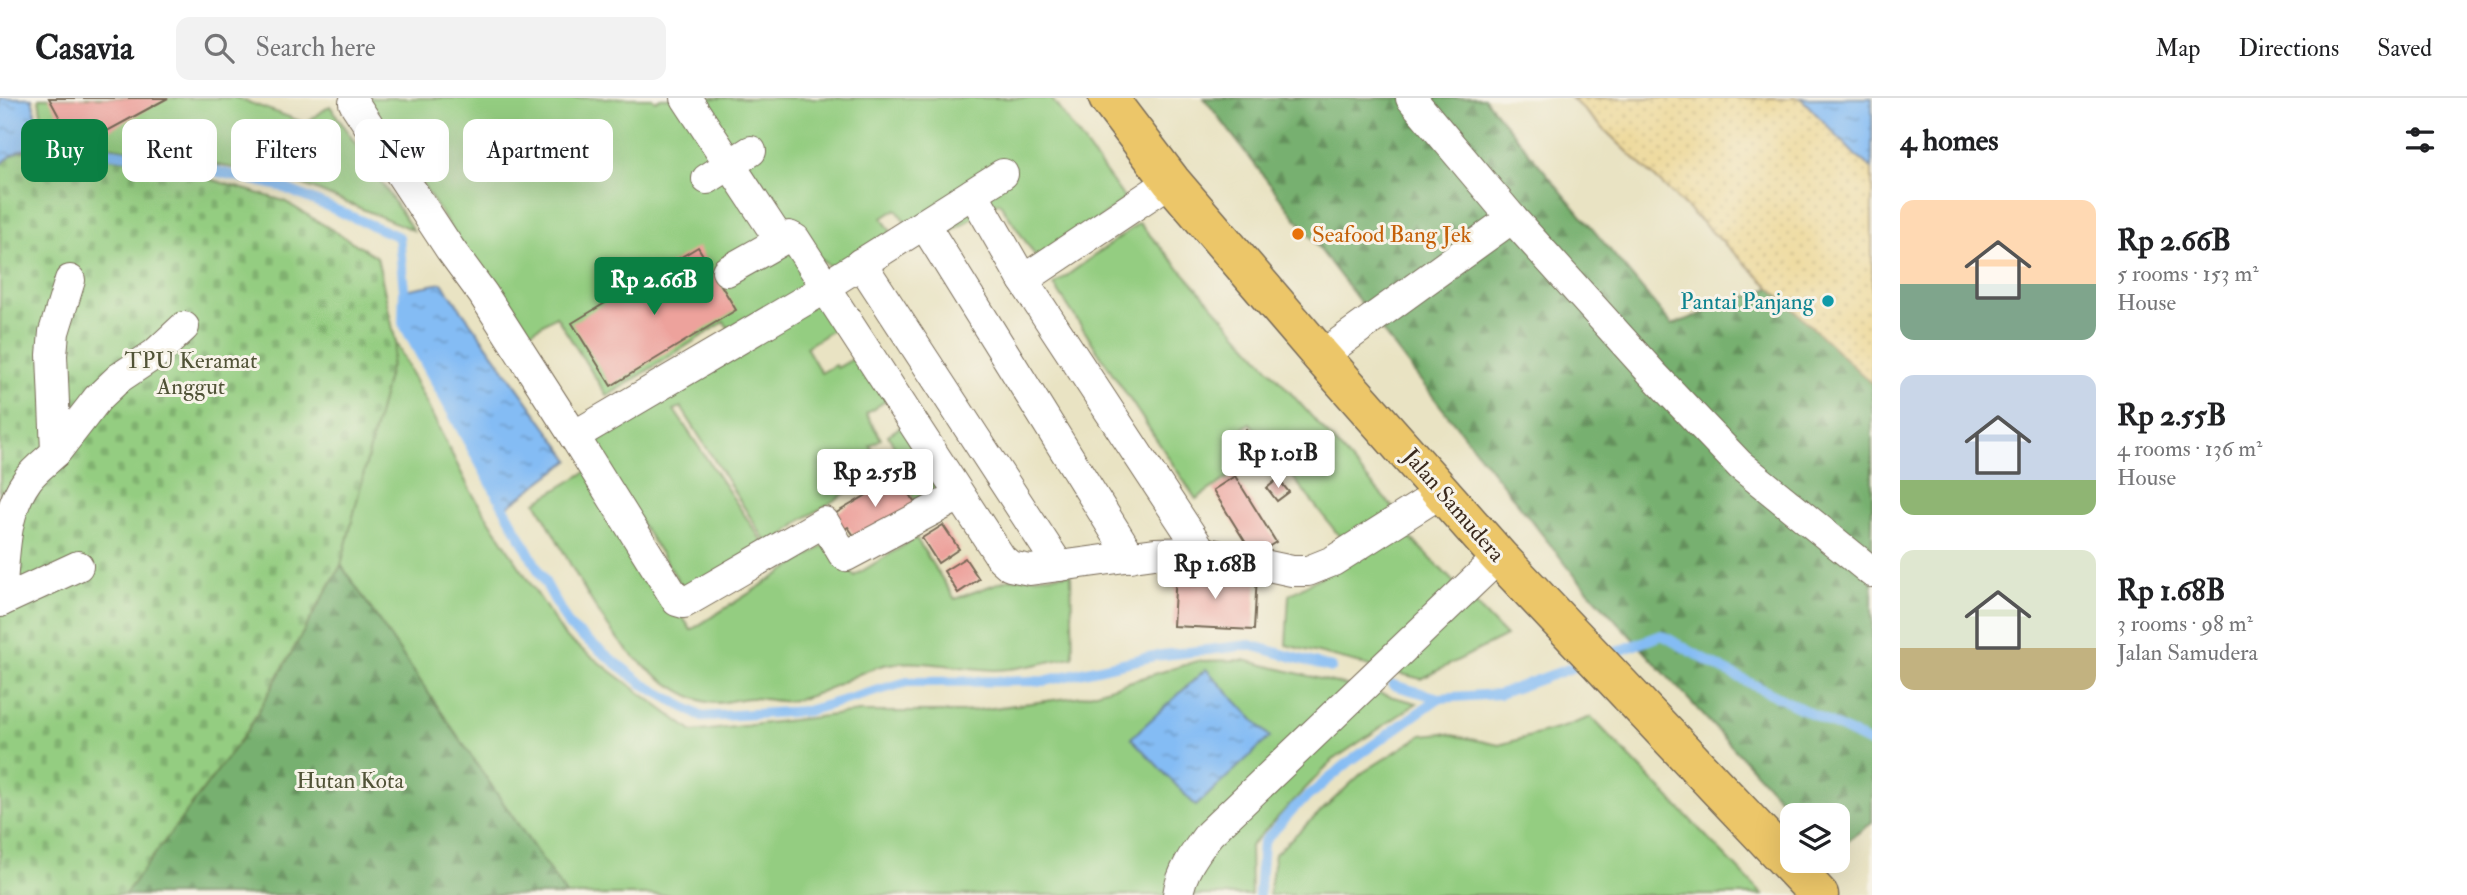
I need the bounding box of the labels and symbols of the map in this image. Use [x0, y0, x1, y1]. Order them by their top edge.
place label: Seafood Bang Jek [1312, 220, 1472, 249]
marker: Seafood Bang Jek [1290, 226, 1306, 242]
pin: Rp 2.66B [582, 258, 726, 317]
place label: Pantai Panjang [1680, 287, 1815, 316]
marker: Pantai Panjang [1820, 293, 1836, 309]
park label: TPU Keramat Anggut [125, 346, 257, 401]
pin: Rp 1.01B [1206, 430, 1350, 490]
street label: Jalan Samudera [1396, 441, 1512, 568]
pin: Rp 2.55B [803, 450, 947, 509]
pin: Rp 1.68B [1143, 542, 1287, 601]
park label: Hutan Kota [296, 766, 404, 795]

